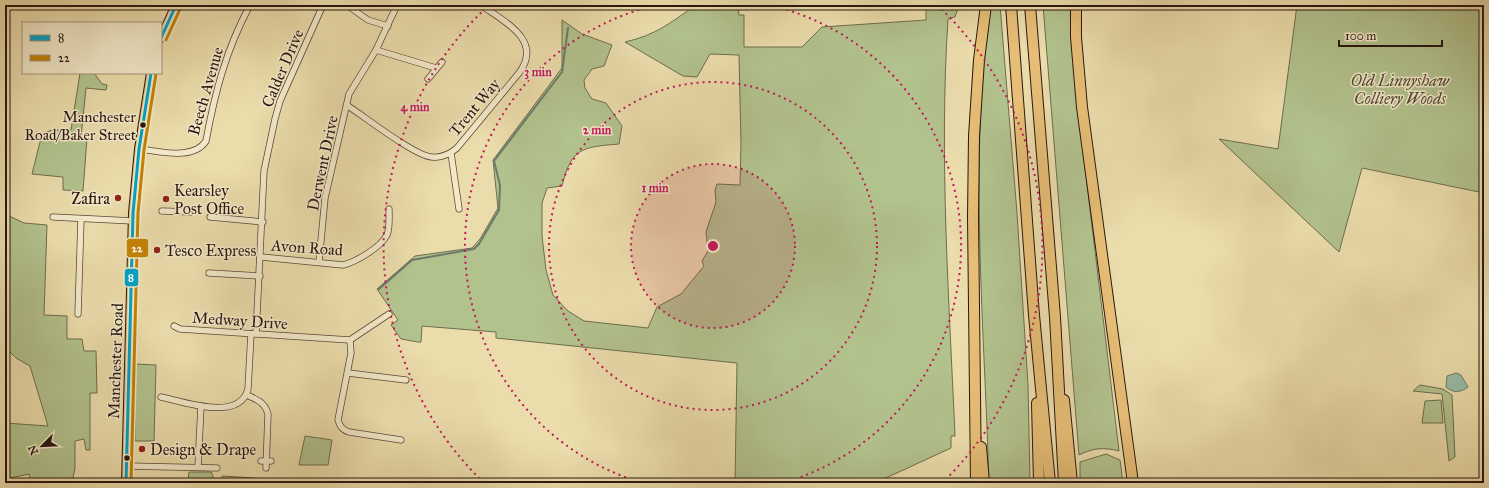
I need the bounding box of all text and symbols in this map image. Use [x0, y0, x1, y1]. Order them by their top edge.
legend [22, 22, 162, 74]
scale bar [1339, 22, 1442, 48]
street label: Calder Drive [257, 26, 308, 110]
text: 100 m [1345, 29, 1376, 43]
text: 8 [58, 31, 64, 45]
street label: Beech Avenue [184, 44, 227, 138]
text: 22 [58, 51, 70, 65]
text: 3 min [524, 65, 552, 80]
park label: Old Linnyshaw Colliery Woods [1351, 71, 1451, 108]
street label: Trent Way [445, 74, 504, 140]
text: 4 min [400, 100, 430, 115]
place label: Manchester Road/Baker Street [25, 108, 137, 144]
street label: Derwent Drive [303, 113, 342, 213]
marker: Manchester Road/Baker Street [138, 120, 148, 130]
text: 2 min [583, 123, 612, 137]
place label: Kearsley Post Office [174, 181, 245, 218]
text: 1 min [641, 181, 669, 195]
place label: Zafira [71, 189, 110, 208]
marker: Zafira [113, 193, 123, 203]
marker: Kearsley Post Office [161, 194, 171, 204]
street label: Avon Road [269, 235, 344, 259]
line badge: 22 [126, 238, 149, 258]
centre of rings [706, 239, 720, 253]
place label: Tesco Express [165, 241, 256, 260]
text: 22 [132, 242, 143, 255]
marker: Tesco Express [152, 245, 162, 255]
line badge: 8 [124, 268, 139, 287]
text: 8 [128, 271, 134, 284]
street label: Manchester Road [104, 303, 127, 419]
street label: Medway Drive [191, 308, 289, 333]
north arrow [22, 426, 62, 466]
place label: Design & Drape [150, 440, 256, 460]
text: N [25, 442, 41, 457]
marker: Design & Drape [137, 444, 147, 454]
unlabelled marker [122, 453, 132, 463]

